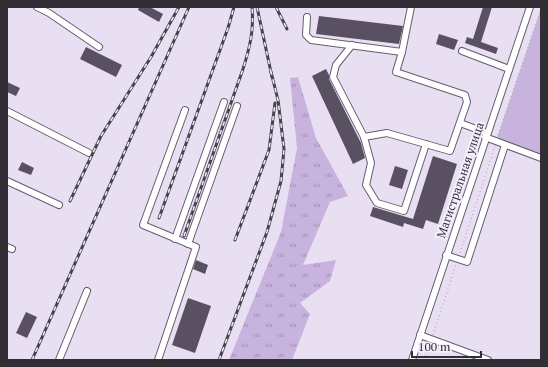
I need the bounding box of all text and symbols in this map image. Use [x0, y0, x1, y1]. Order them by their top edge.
street label: Магистральная улица [433, 120, 487, 240]
scale bar [412, 333, 481, 359]
text: 100 m [418, 339, 451, 354]

